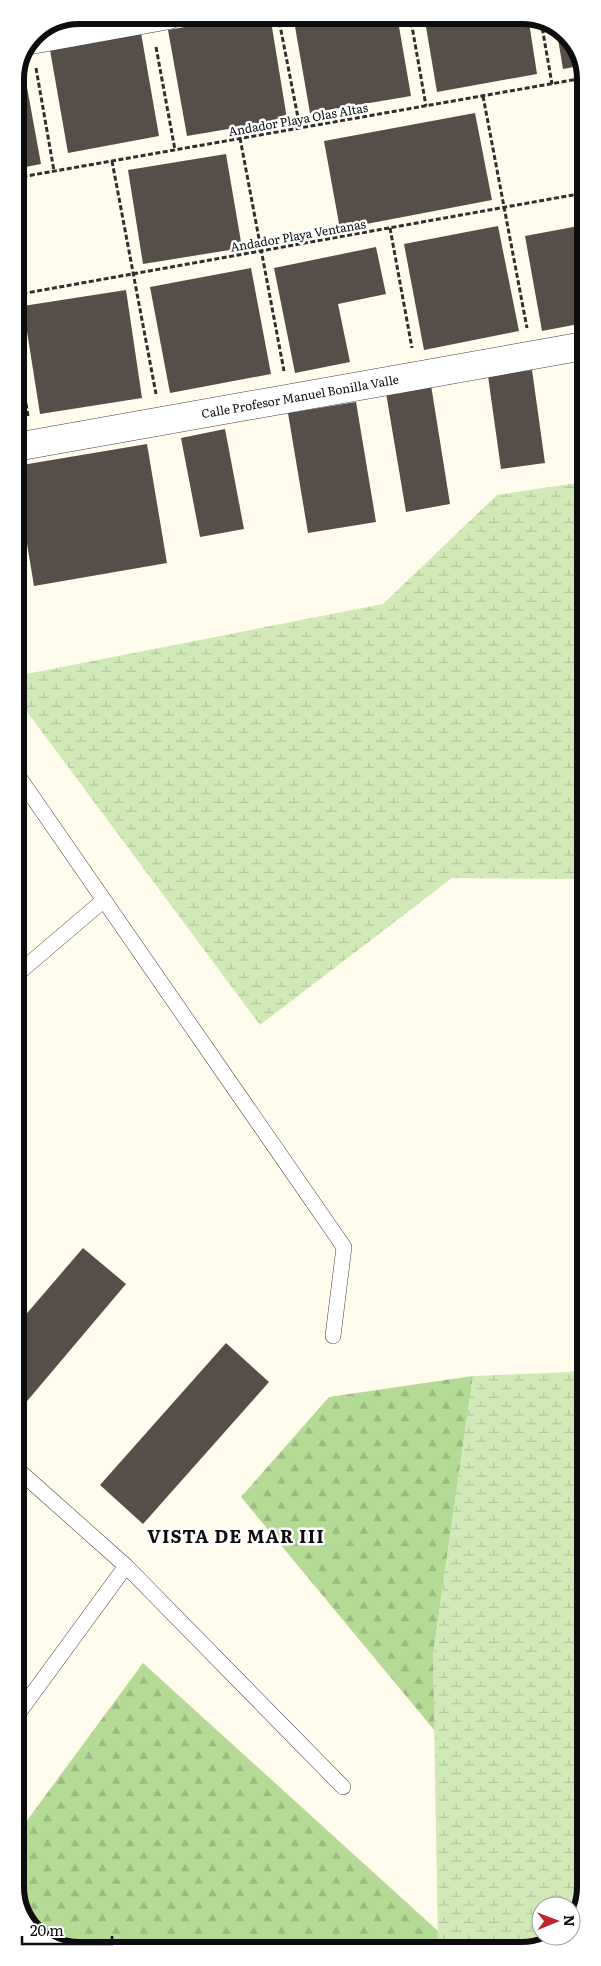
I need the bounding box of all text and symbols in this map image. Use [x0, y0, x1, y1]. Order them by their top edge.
street label: Andador Playa Olas Altas [227, 98, 370, 140]
street label: Andador Playa Ventanas [229, 214, 368, 256]
street label: Calle Profesor Manuel Bonilla Valle [200, 370, 400, 422]
district label: VISTA DE MAR III [147, 1522, 325, 1549]
north arrow [531, 1896, 581, 1946]
scale bar [22, 1914, 112, 1946]
text: N [560, 1915, 580, 1927]
text: 20 m [30, 1918, 64, 1941]

